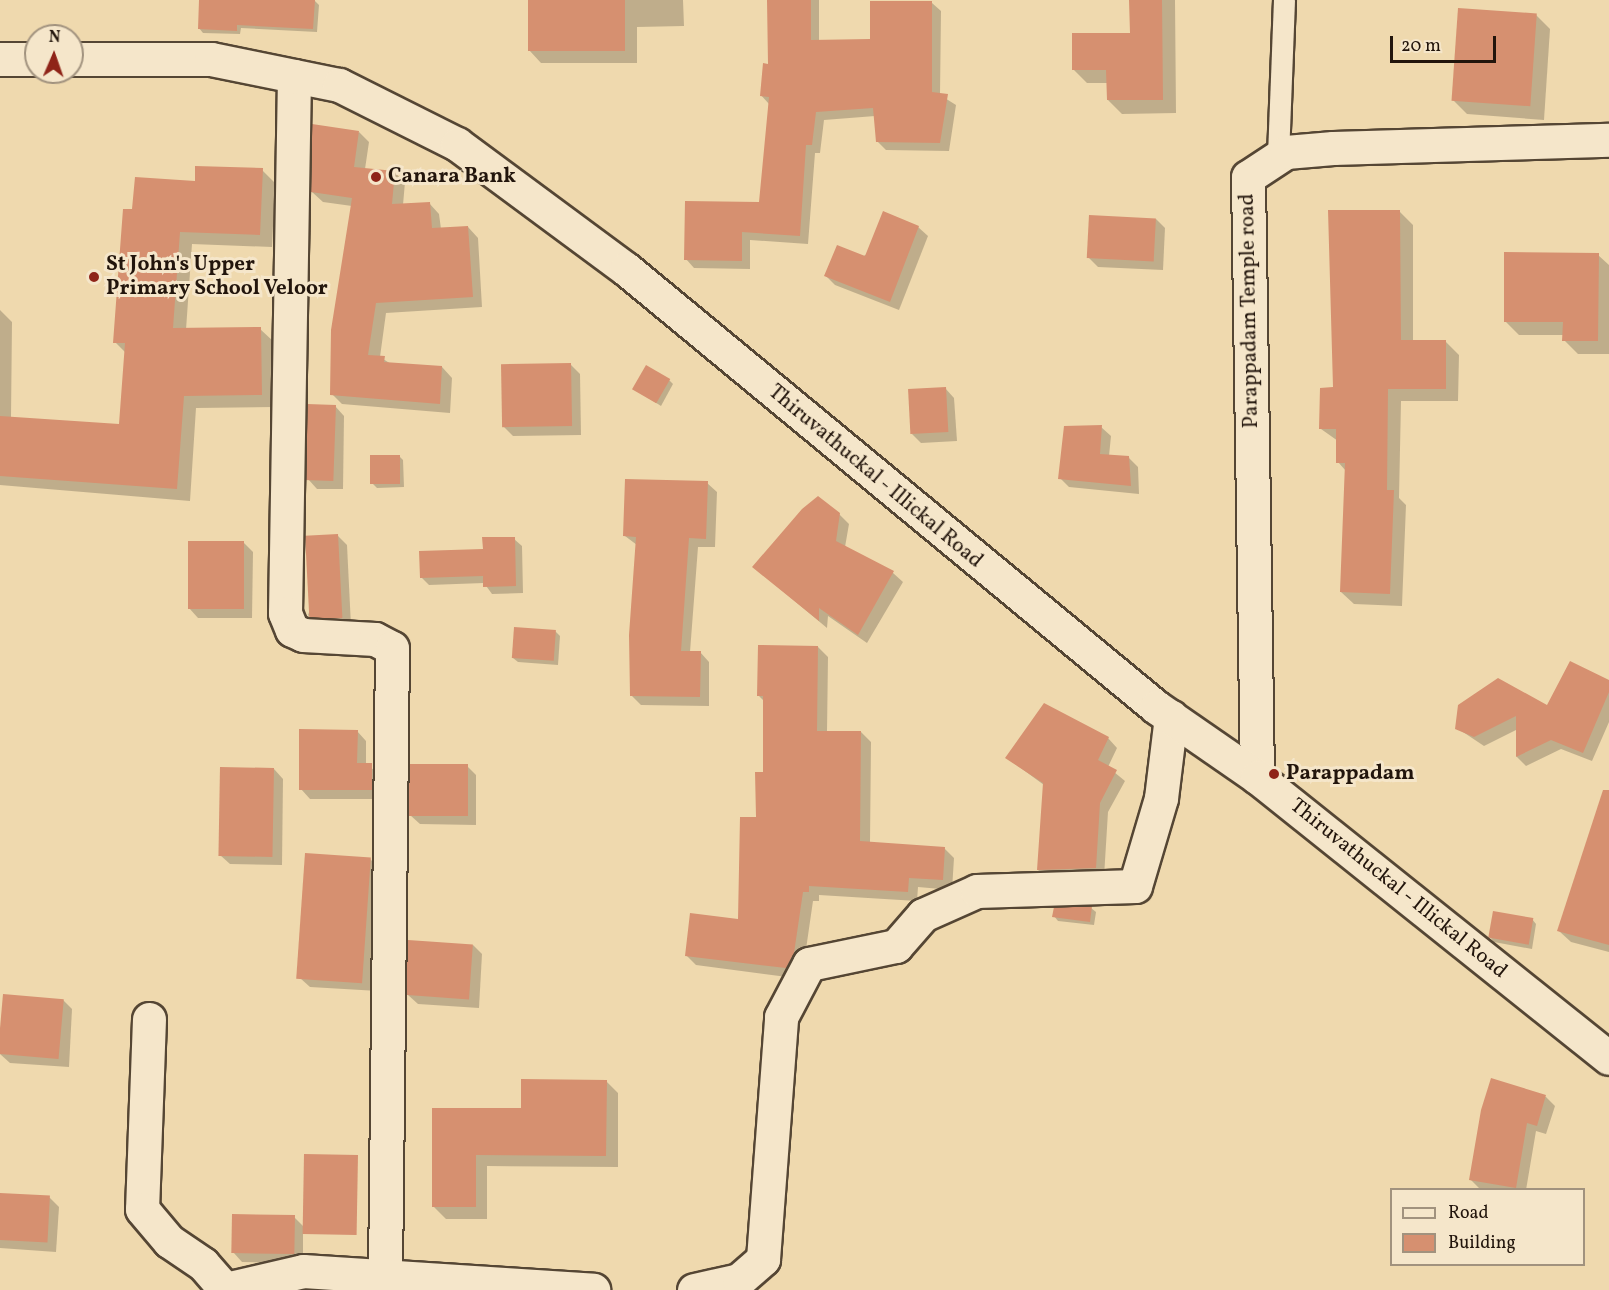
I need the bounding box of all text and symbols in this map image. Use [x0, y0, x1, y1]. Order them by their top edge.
north arrow [24, 24, 84, 84]
scale bar [1393, 24, 1500, 62]
text: N [48, 27, 61, 49]
text: 20 m [1401, 34, 1441, 59]
place label: Canara Bank [388, 164, 516, 190]
marker: Canara Bank [369, 170, 383, 184]
street label: Parappadam Temple road [1235, 193, 1265, 429]
place label: St John's Upper Primary School Veloor [106, 252, 329, 302]
marker: St John's Upper Primary School Veloor [87, 270, 101, 284]
street label: Thiruvathuckal - Illickal Road [762, 380, 988, 574]
place label: Parappadam [1286, 761, 1415, 787]
marker: Parappadam [1267, 767, 1281, 781]
street label: Thiruvathuckal - Illickal Road [1284, 793, 1512, 985]
legend [1390, 1188, 1585, 1266]
text: Road [1448, 1201, 1489, 1226]
text: Building [1448, 1231, 1516, 1256]

